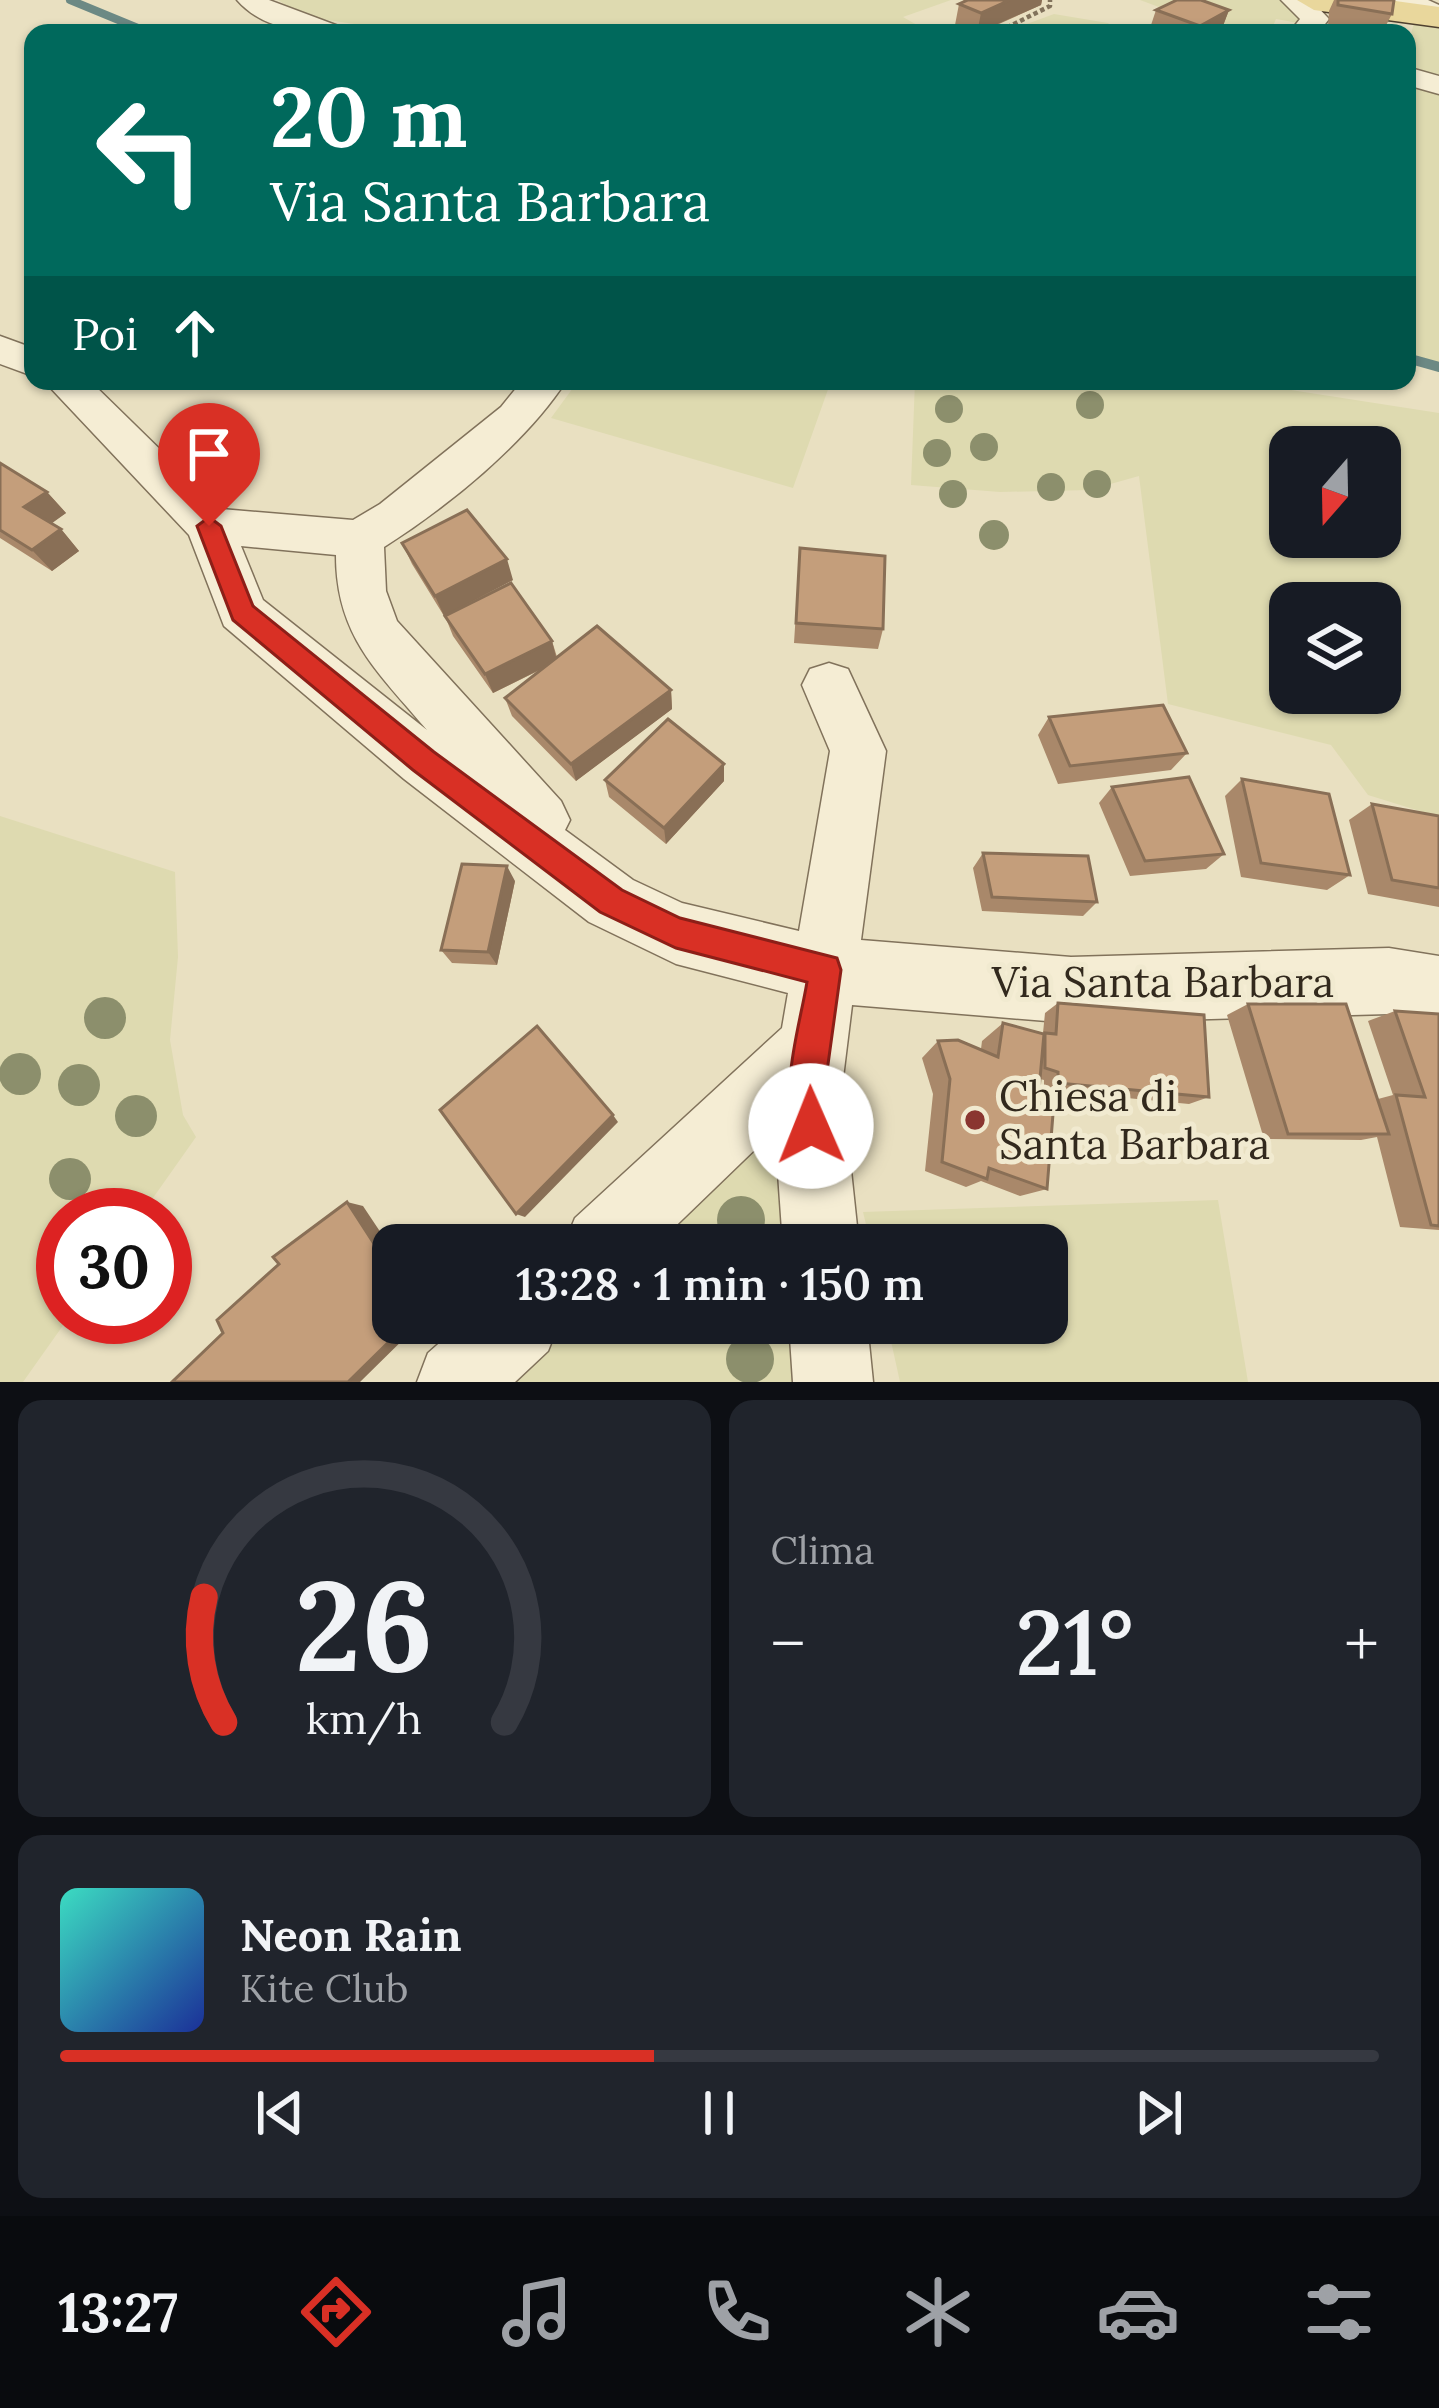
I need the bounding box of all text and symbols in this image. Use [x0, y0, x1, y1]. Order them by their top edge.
text: 20 m [270, 62, 468, 170]
icon: left [72, 72, 228, 228]
text: Via Santa Barbara [270, 167, 710, 236]
icon: ahead [162, 300, 228, 366]
text: Poi [72, 305, 138, 362]
pin [158, 403, 260, 526]
icon: arrive [176, 421, 242, 487]
north arrow [1269, 426, 1401, 558]
map controls [1269, 426, 1401, 714]
button: layers [1269, 582, 1401, 714]
street label: Via Santa Barbara [991, 955, 1334, 1009]
position arrow [748, 1063, 874, 1189]
place label: Chiesa di Santa Barbara [999, 1069, 1270, 1171]
marker: Chiesa di Santa Barbara [962, 1107, 988, 1133]
speed limit sign: 30 [36, 1188, 192, 1344]
text: 13:28 · 1 min · 150 m [516, 1255, 924, 1312]
text: Clima [771, 1525, 874, 1575]
text: 26 [295, 1545, 433, 1705]
text: 21° [1016, 1584, 1134, 1700]
text: − [771, 1601, 805, 1685]
text: + [1344, 1601, 1379, 1685]
text: km/h [306, 1690, 422, 1745]
text: Neon Rain [240, 1906, 462, 1963]
text: Kite Club [240, 1963, 409, 2013]
icon: previous [247, 2080, 313, 2146]
icon: pause [686, 2080, 752, 2146]
icon: next [1126, 2080, 1192, 2146]
icon: directions [294, 2270, 378, 2354]
icon: music [495, 2270, 579, 2354]
icon: phone [695, 2270, 779, 2354]
icon: climate [896, 2270, 980, 2354]
icon: car [1096, 2270, 1180, 2354]
icon: filters [1297, 2270, 1381, 2354]
text: 13:27 [58, 2278, 178, 2347]

